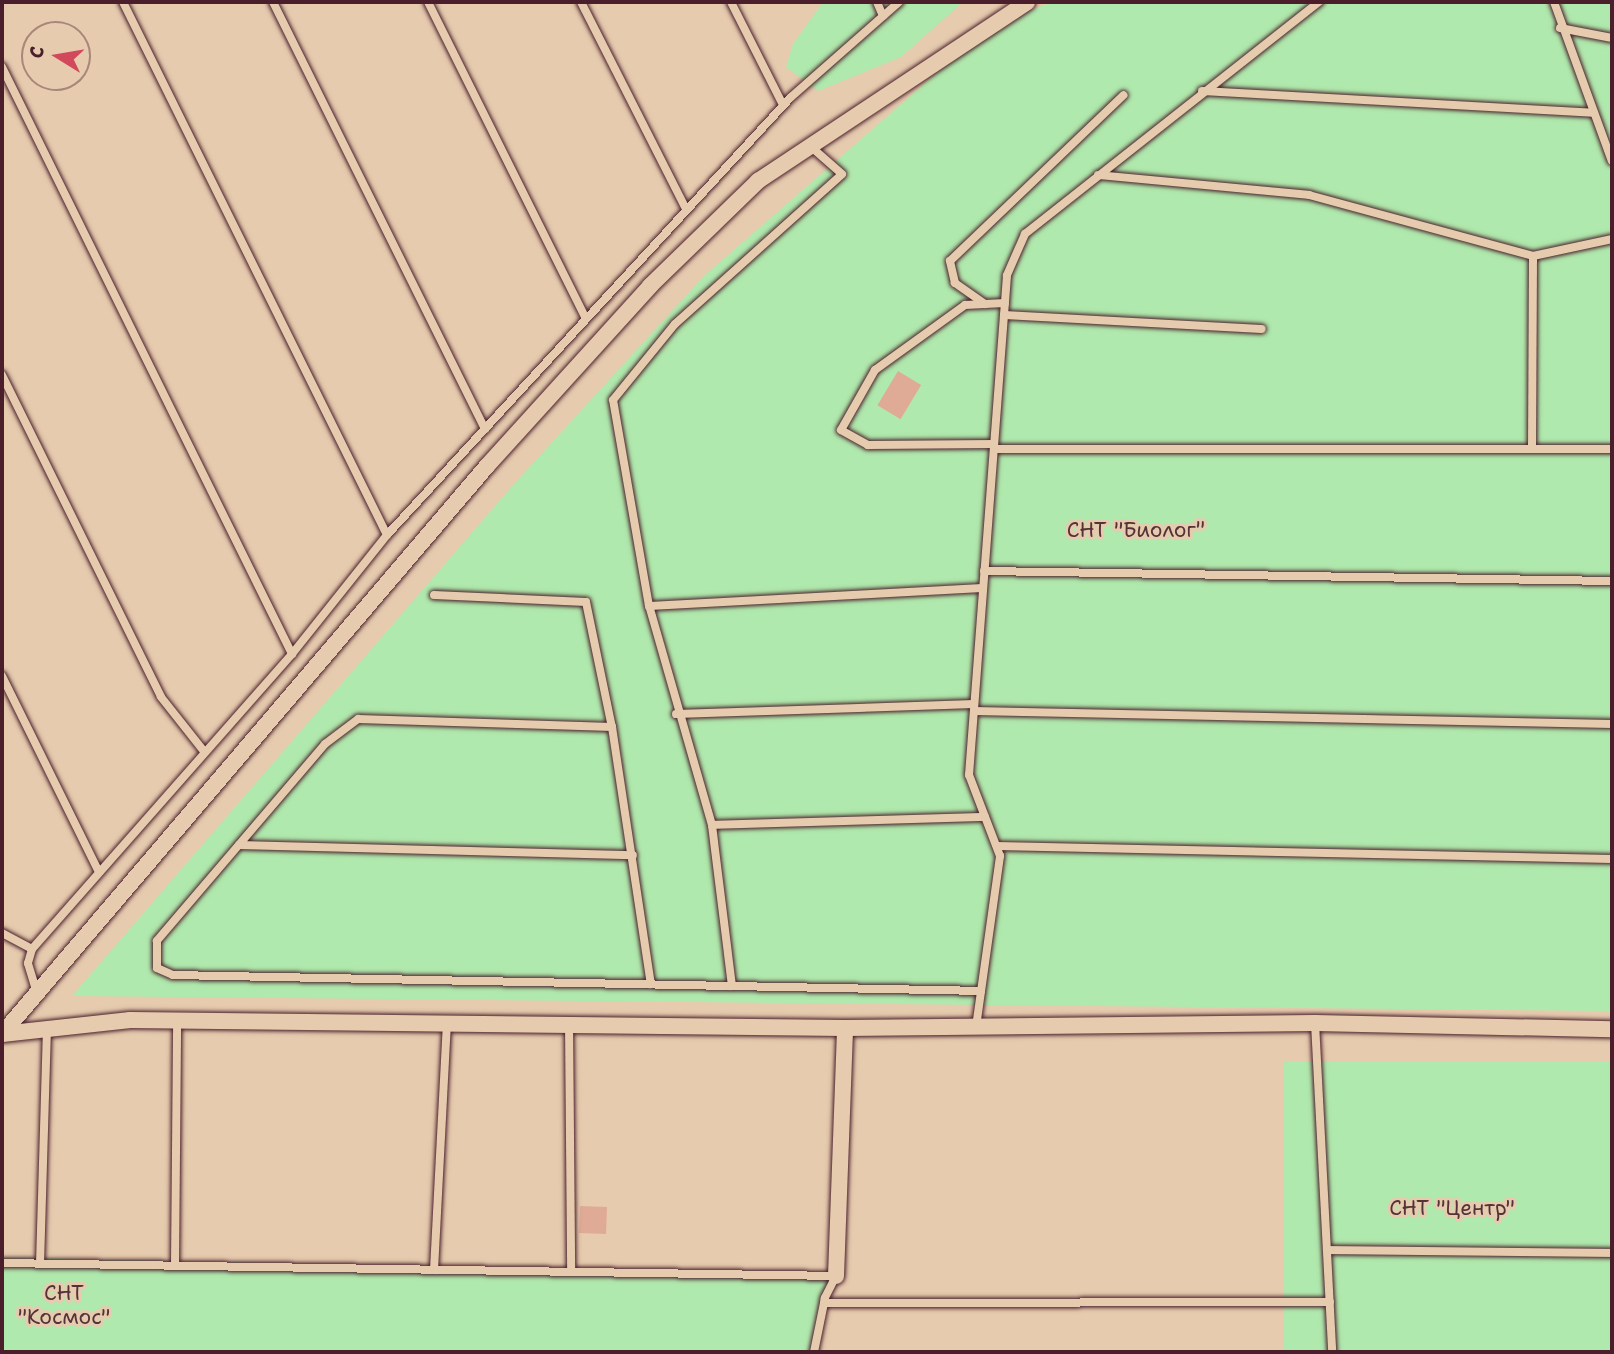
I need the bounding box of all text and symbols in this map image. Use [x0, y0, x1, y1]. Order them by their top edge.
north arrow [21, 21, 91, 91]
text: С [23, 44, 50, 60]
park label: СНТ "Биолог" [1067, 517, 1205, 543]
park label: СНТ "Центр" [1389, 1195, 1515, 1221]
park label: СНТ "Космос" [18, 1280, 110, 1330]

